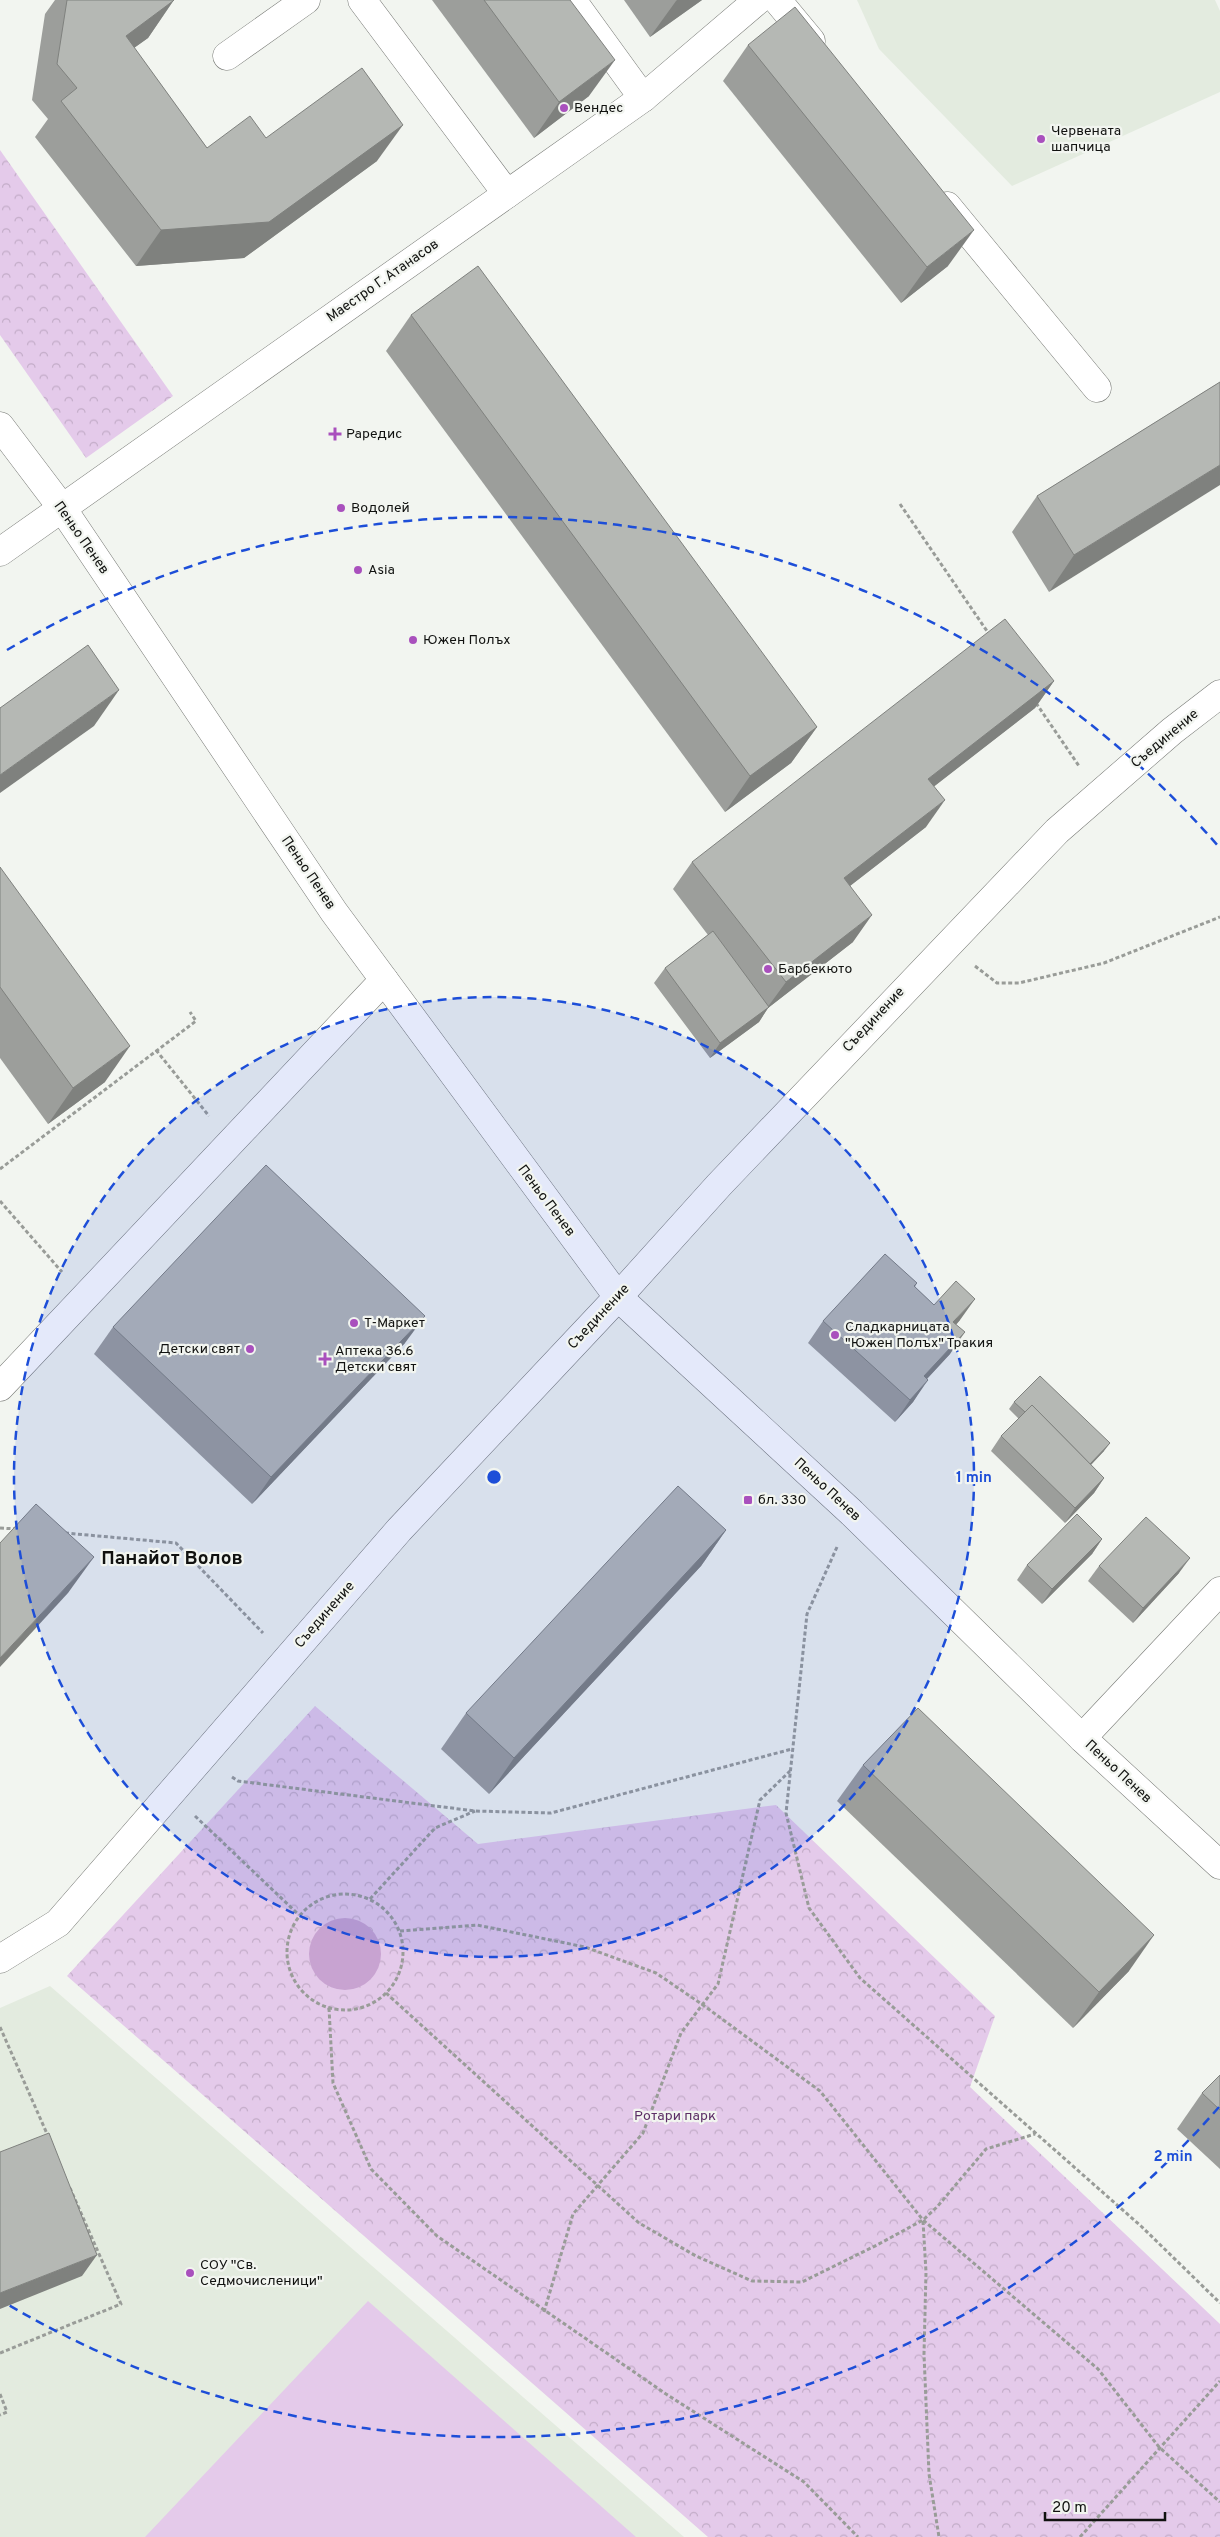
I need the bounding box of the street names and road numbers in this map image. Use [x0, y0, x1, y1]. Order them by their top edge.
street label: Маестро Г. Атанасов [324, 236, 442, 326]
street label: Пеньо Пенев [50, 498, 112, 578]
street label: Съединение [1128, 706, 1202, 772]
street label: Пеньо Пенев [277, 833, 339, 913]
street label: Съединение [839, 984, 909, 1056]
street label: Пеньо Пенев [514, 1162, 578, 1240]
street label: Съединение [564, 1281, 634, 1353]
street label: Пеньо Пенев [790, 1455, 864, 1525]
street label: Съединение [291, 1578, 359, 1652]
street label: Пеньо Пенев [1081, 1737, 1155, 1807]

